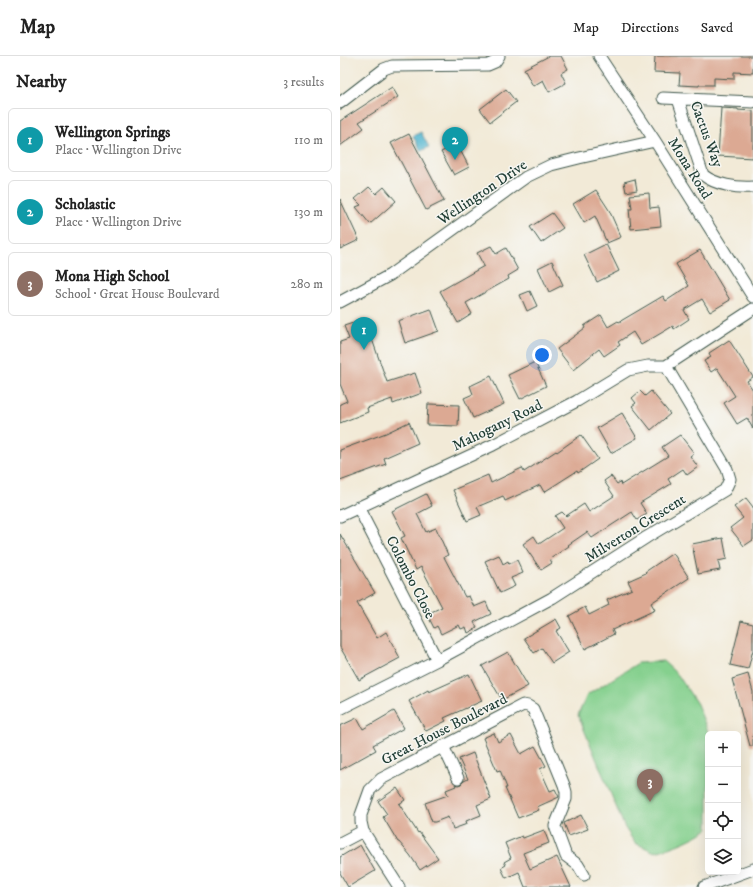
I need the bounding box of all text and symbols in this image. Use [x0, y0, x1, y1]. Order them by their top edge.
text: Map [20, 16, 55, 39]
text: Map [573, 19, 599, 37]
text: Directions [621, 19, 679, 37]
text: Saved [701, 19, 733, 37]
text: Nearby [16, 71, 66, 93]
text: 3 results [283, 74, 324, 90]
street label: Cactus Way [686, 98, 728, 171]
text: Wellington Springs [55, 123, 170, 142]
pin: 2 [442, 127, 468, 160]
text: 1 [28, 132, 32, 148]
text: 110 m [294, 132, 323, 148]
street label: Mona Road [663, 134, 716, 203]
text: Place · Wellington Drive [55, 142, 182, 158]
street label: Wellington Drive [433, 156, 531, 230]
text: Scholastic [55, 195, 115, 214]
text: 2 [27, 204, 33, 220]
text: 130 m [294, 204, 323, 220]
text: Place · Wellington Drive [55, 214, 182, 230]
text: Mona High School [55, 267, 169, 286]
text: 3 [28, 276, 32, 292]
text: 280 m [291, 276, 323, 292]
text: School · Great House Boulevard [55, 286, 220, 302]
pin: 1 [351, 317, 377, 350]
your location [532, 345, 552, 365]
street label: Mahogany Road [449, 395, 546, 455]
street label: Milverton Crescent [581, 490, 689, 567]
street label: Colombo Close [382, 533, 440, 622]
street label: Great House Boulevard [378, 689, 511, 769]
map controls [705, 731, 741, 875]
button: + [705, 731, 741, 767]
button: − [705, 767, 741, 803]
pin: 3 [637, 769, 663, 802]
button: locate [705, 803, 741, 839]
button: layers [705, 839, 741, 875]

